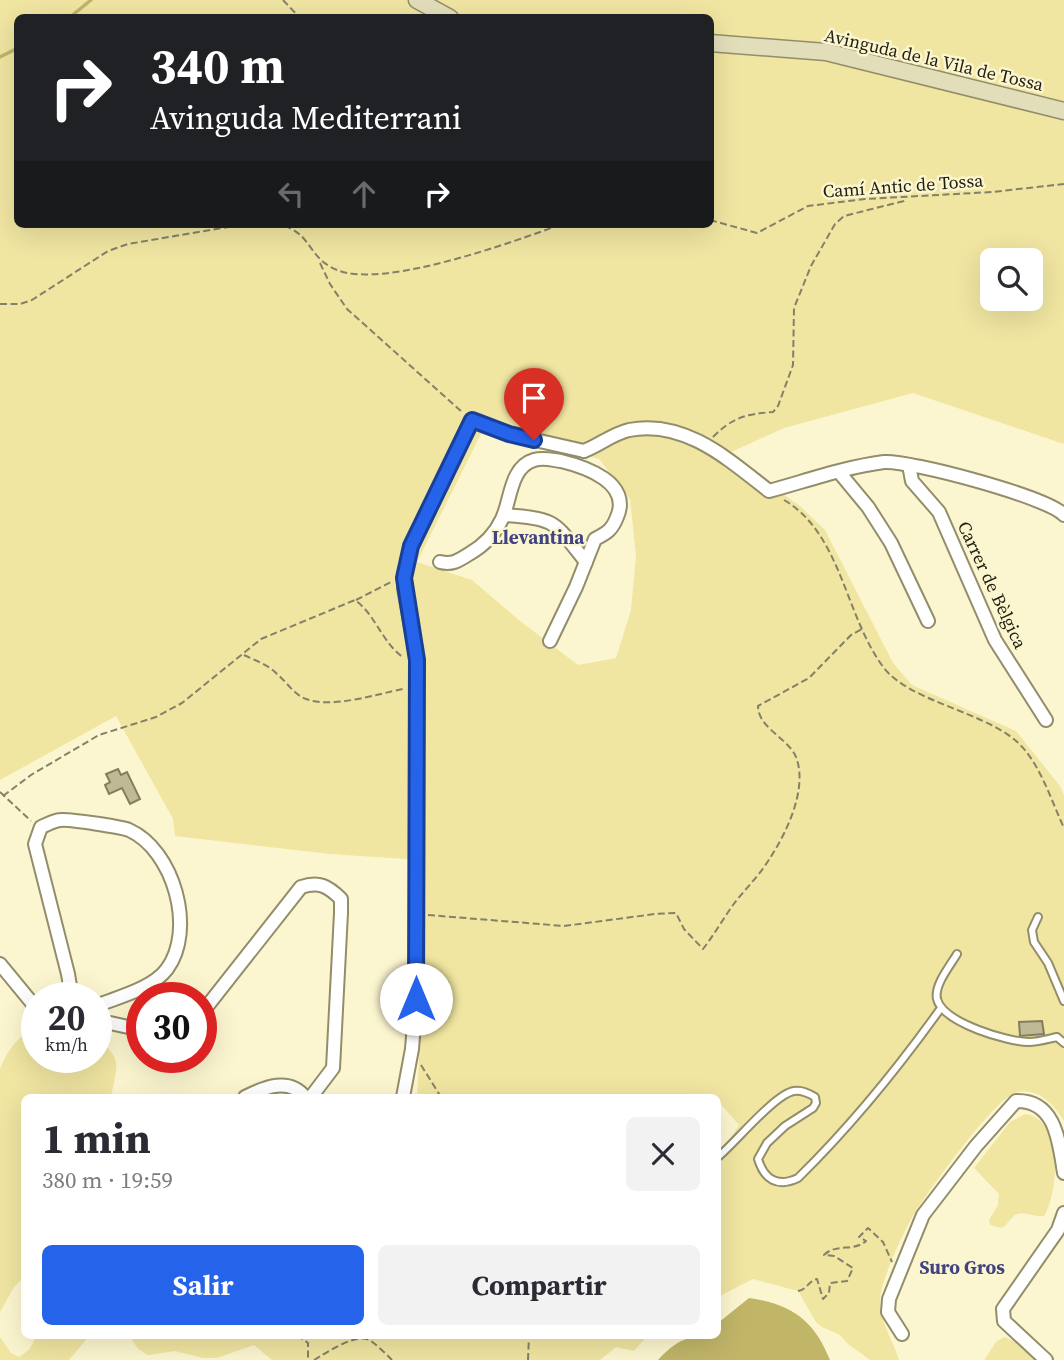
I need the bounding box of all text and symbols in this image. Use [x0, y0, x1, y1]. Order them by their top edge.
street label: Avinguda de la Vila de Tossa [822, 22, 1047, 97]
text: 340 m [150, 32, 285, 99]
icon: right [35, 42, 126, 133]
text: Avinguda Mediterrani [150, 96, 462, 140]
street label: Camí Antic de Tossa [822, 167, 985, 204]
icon: left [272, 175, 310, 213]
icon: ahead [345, 175, 383, 213]
icon: right [418, 175, 456, 213]
map controls [980, 248, 1043, 311]
button: search [980, 248, 1043, 311]
pin [504, 368, 564, 440]
icon: arrive [515, 379, 553, 417]
street label: Carrer de Bèlgica [952, 517, 1033, 653]
district label: Llevantina [492, 524, 585, 550]
position arrow [379, 962, 453, 1036]
speed limit sign: 30 [126, 982, 217, 1073]
text: 20 [48, 994, 85, 1042]
text: km/h [45, 1032, 88, 1057]
text: 1 min [42, 1109, 151, 1167]
button: close [626, 1117, 700, 1191]
text: 380 m · 19:59 [42, 1164, 173, 1196]
button: Salir [42, 1245, 364, 1325]
button: Compartir [378, 1245, 700, 1325]
district label: Suro Gros [919, 1254, 1005, 1280]

